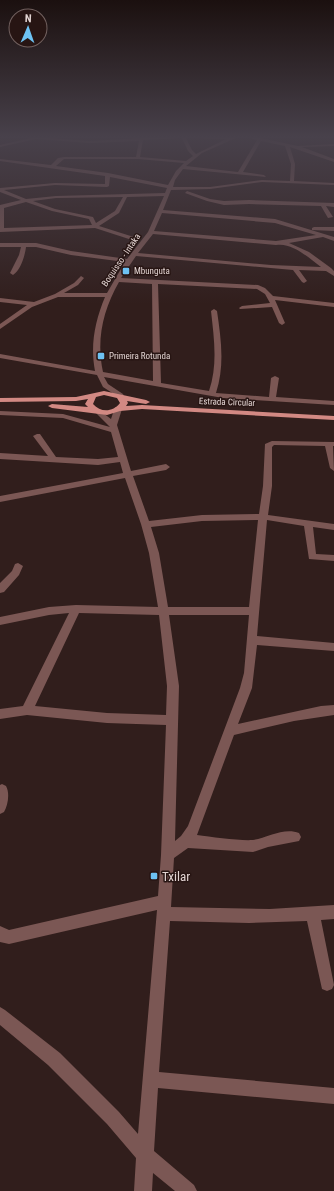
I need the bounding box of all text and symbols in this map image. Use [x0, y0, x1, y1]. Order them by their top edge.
north arrow [8, 8, 48, 48]
text: N [25, 12, 32, 25]
street label: Boquisso - Intaka [100, 232, 142, 288]
marker: Mbunguta [121, 266, 131, 276]
place label: Mbunguta [134, 266, 170, 276]
marker: Primeira Rotunda [96, 351, 106, 361]
place label: Primeira Rotunda [109, 351, 170, 361]
street label: Estrada Circular [199, 396, 256, 408]
place label: Txilar [162, 869, 190, 884]
marker: Txilar [149, 871, 159, 881]

